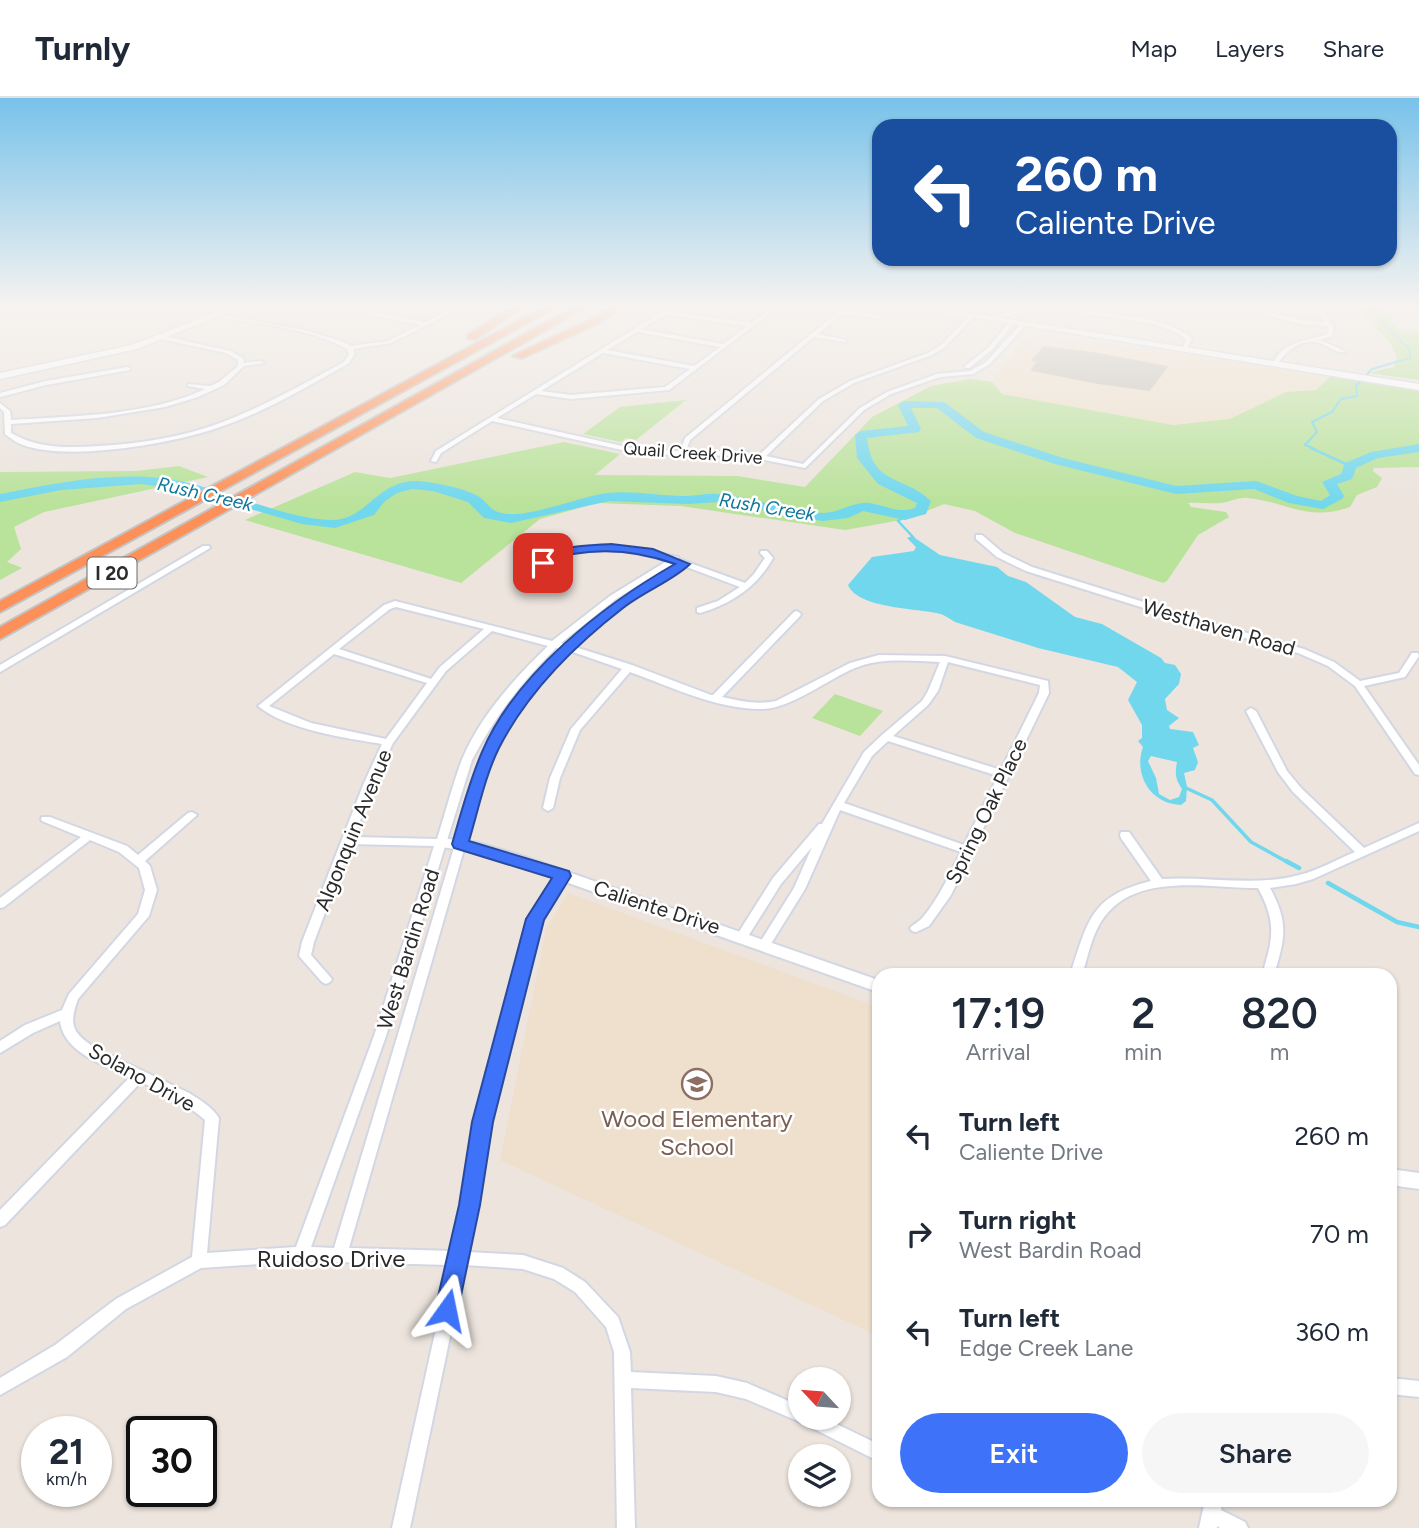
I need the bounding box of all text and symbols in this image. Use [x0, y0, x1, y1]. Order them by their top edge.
text: Turnly [35, 29, 130, 68]
text: Map [1130, 34, 1177, 63]
text: Layers [1215, 34, 1284, 63]
text: Share [1322, 34, 1384, 63]
text: 260 m [1015, 144, 1158, 203]
icon: left [900, 147, 991, 238]
text: Caliente Drive [1015, 204, 1216, 242]
street label: Quail Creek Drive [623, 437, 763, 469]
water label: Rush Creek [155, 472, 256, 516]
water label: Rush Creek [717, 488, 817, 526]
pin [513, 533, 573, 593]
icon: arrive [524, 544, 562, 582]
road number: I 20 [88, 558, 136, 588]
street label: Westhaven Road [1140, 593, 1298, 661]
street label: Spring Oak Place [940, 734, 1032, 888]
street label: Algonquin Avenue [309, 746, 397, 914]
street label: West Bardin Road [372, 866, 444, 1032]
street label: Caliente Drive [591, 875, 723, 939]
text: 17:19 [951, 988, 1045, 1039]
text: 2 [1131, 988, 1155, 1039]
text: 820 [1241, 988, 1318, 1039]
street label: Solano Drive [84, 1037, 200, 1117]
text: Arrival [966, 1038, 1031, 1066]
text: min [1124, 1038, 1162, 1066]
text: m [1270, 1038, 1289, 1066]
school or university icon: Wood Elementary School [680, 1067, 714, 1101]
place label: Wood Elementary School [601, 1104, 793, 1161]
text: Turn left [959, 1106, 1060, 1138]
icon: left [900, 1117, 938, 1155]
text: 260 m [1295, 1120, 1369, 1152]
text: Caliente Drive [959, 1138, 1103, 1166]
text: Turn right [959, 1204, 1076, 1236]
icon: right [900, 1215, 938, 1253]
text: 70 m [1310, 1218, 1369, 1250]
text: West Bardin Road [959, 1236, 1142, 1264]
street label: Ruidoso Drive [257, 1244, 405, 1273]
position arrow [410, 1273, 484, 1347]
text: Turn left [959, 1302, 1060, 1334]
icon: left [900, 1313, 938, 1351]
text: 360 m [1295, 1316, 1369, 1348]
text: Edge Creek Lane [959, 1334, 1133, 1362]
north arrow [788, 1367, 850, 1430]
map controls [788, 1367, 851, 1507]
button: Exit [900, 1413, 1128, 1493]
button: Share [1142, 1413, 1369, 1493]
speed limit sign: 30 [126, 1416, 217, 1507]
text: 21 [49, 1431, 84, 1473]
button: layers [788, 1444, 851, 1507]
text: km/h [46, 1468, 87, 1490]

